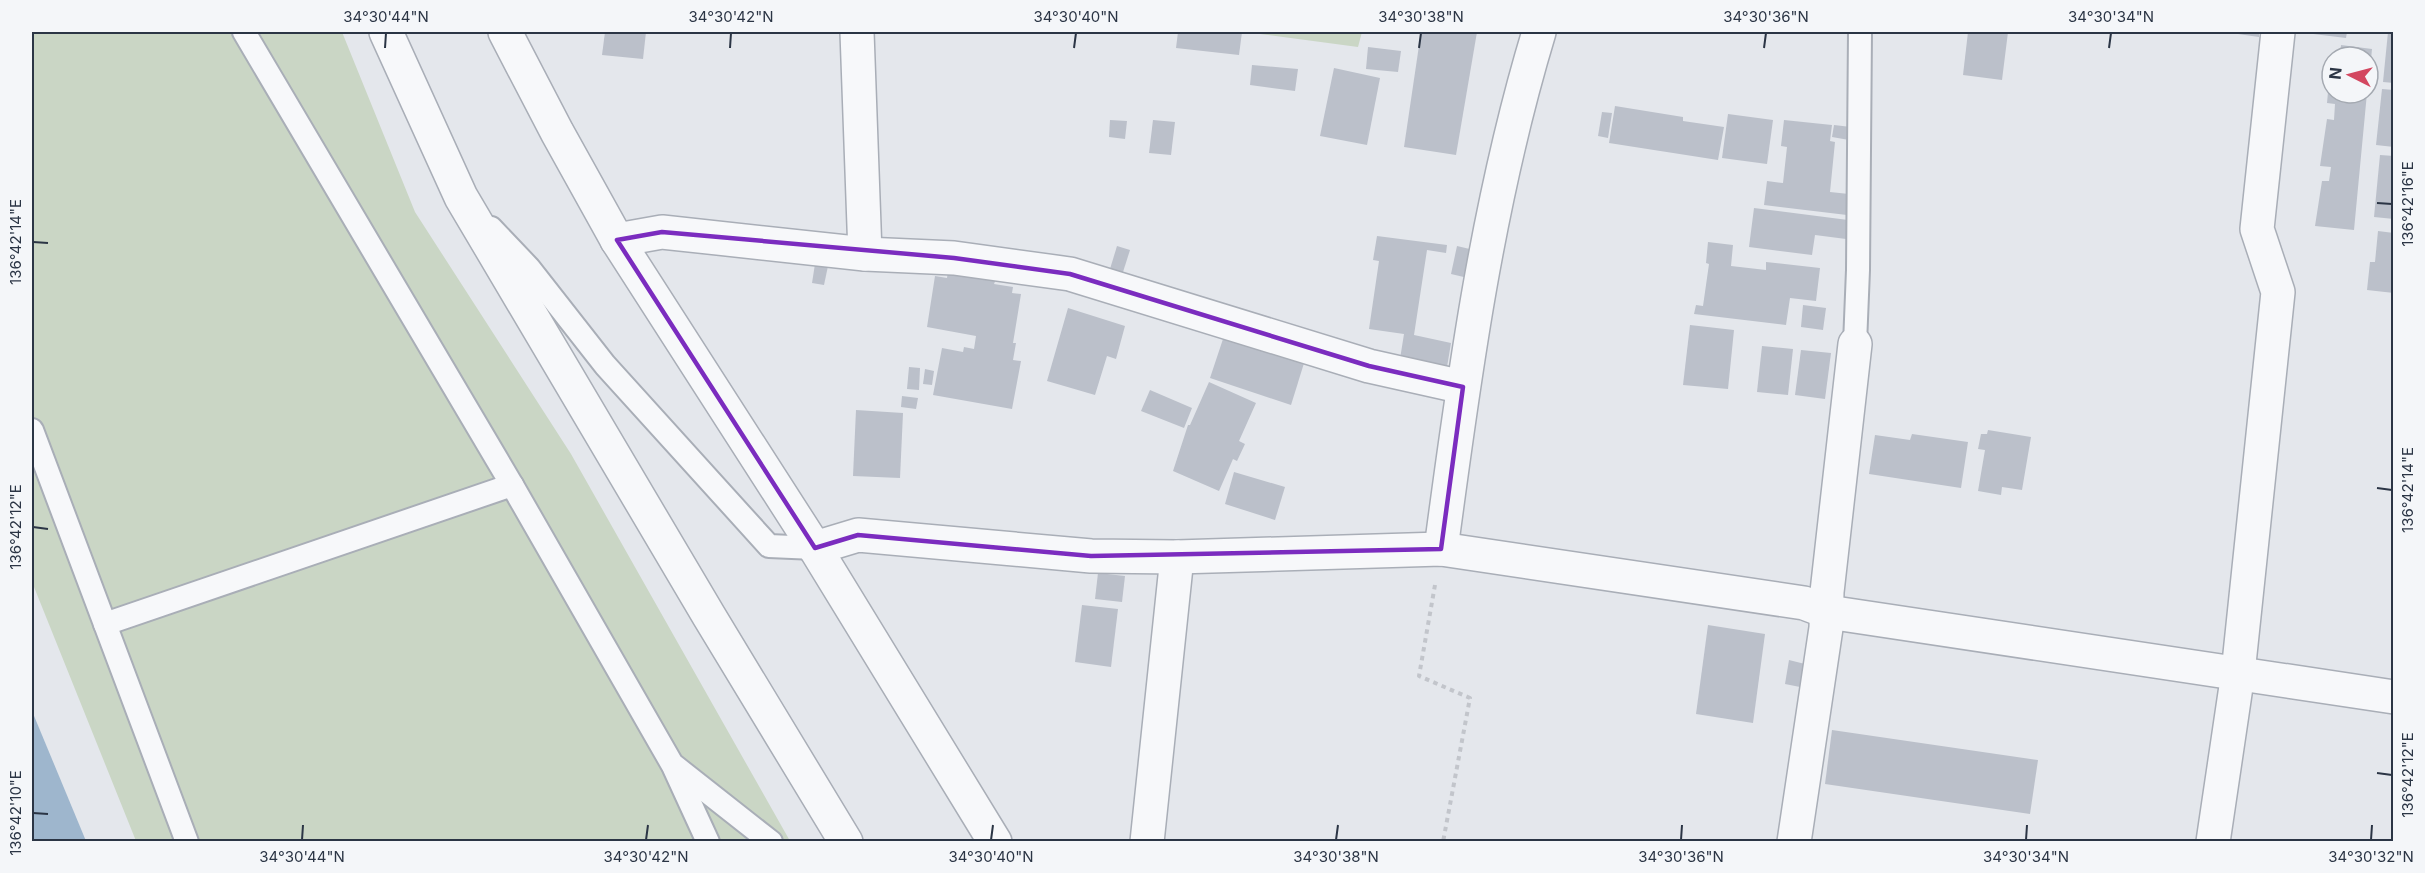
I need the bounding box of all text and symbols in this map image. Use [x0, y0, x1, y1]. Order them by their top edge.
text: 34°30'44"N [343, 7, 429, 26]
text: 34°30'42"N [689, 7, 773, 26]
text: 34°30'40"N [1033, 7, 1119, 26]
text: 34°30'38"N [1378, 7, 1464, 26]
text: 34°30'36"N [1723, 7, 1809, 26]
text: 34°30'34"N [2068, 7, 2154, 26]
north arrow [2320, 45, 2380, 105]
text: N [2324, 66, 2346, 81]
text: 136°42'16"E [2398, 161, 2417, 247]
text: 136°42'14"E [6, 199, 25, 285]
text: 136°42'14"E [2398, 447, 2417, 533]
text: 136°42'12"E [6, 484, 25, 570]
text: 136°42'12"E [2398, 732, 2417, 818]
text: 136°42'10"E [6, 770, 25, 856]
text: 34°30'44"N [259, 847, 345, 866]
text: 34°30'42"N [604, 847, 688, 866]
text: 34°30'40"N [948, 847, 1034, 866]
text: 34°30'38"N [1293, 847, 1379, 866]
text: 34°30'36"N [1638, 847, 1724, 866]
text: 34°30'34"N [1983, 847, 2069, 866]
text: 34°30'32"N [2328, 847, 2414, 866]

